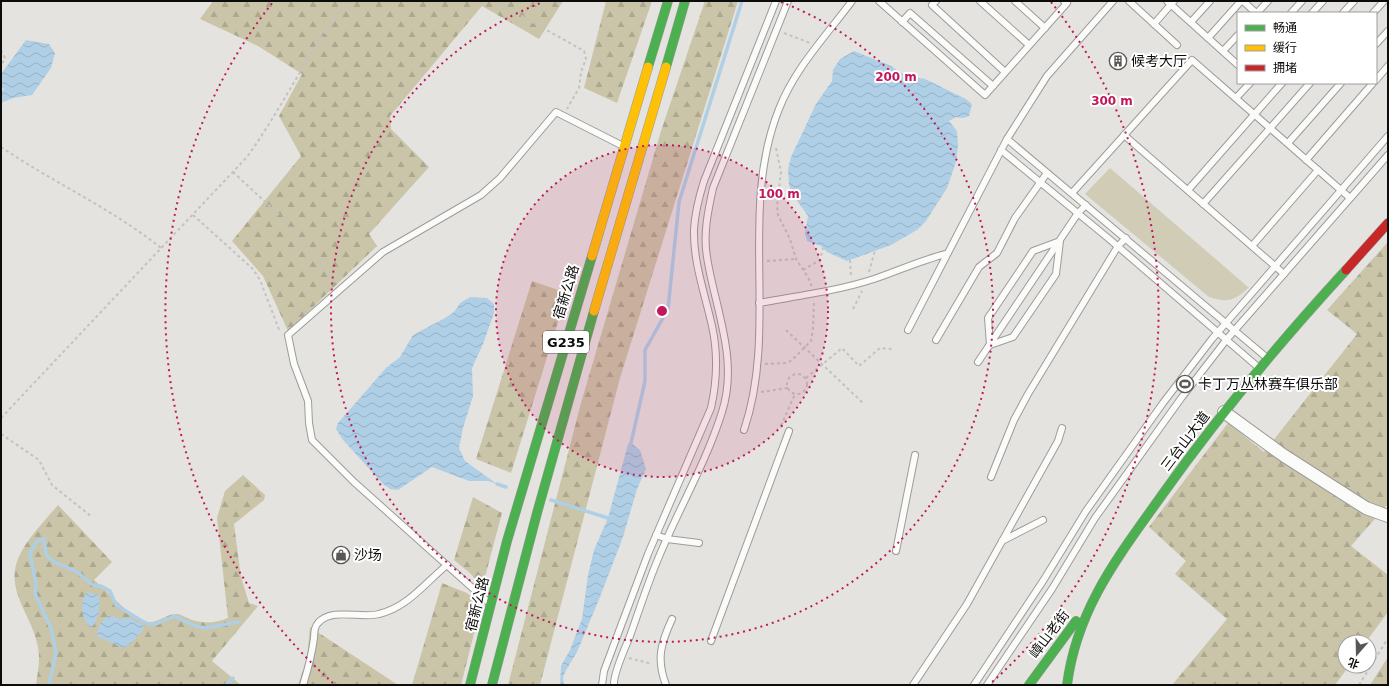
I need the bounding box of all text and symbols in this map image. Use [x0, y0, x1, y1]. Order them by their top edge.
legend [1237, 12, 1377, 84]
text: 畅通 [1273, 21, 1297, 35]
text: 缓行 [1273, 41, 1297, 55]
building icon: 候考大厅 [1108, 51, 1128, 71]
place label: 候考大厅 [1131, 53, 1187, 69]
text: 拥堵 [1273, 61, 1297, 75]
text: 200 m [875, 70, 917, 84]
text: 300 m [1091, 94, 1133, 108]
text: 100 m [758, 187, 800, 201]
street label: 宿新公路 [550, 263, 582, 321]
centre of rings [655, 304, 669, 318]
road number: G235 [543, 331, 589, 353]
sports icon: 卡丁万丛林赛车俱乐部 [1175, 374, 1195, 394]
place label: 卡丁万丛林赛车俱乐部 [1198, 376, 1338, 392]
street label: 三台山大道 [1158, 408, 1212, 474]
shop icon: 沙场 [331, 545, 351, 565]
place label: 沙场 [354, 547, 382, 563]
street label: 宿新公路 [462, 575, 492, 633]
street label: 嶂山老街 [1026, 607, 1072, 661]
north arrow [1337, 634, 1377, 674]
text: 北 [1346, 655, 1361, 671]

